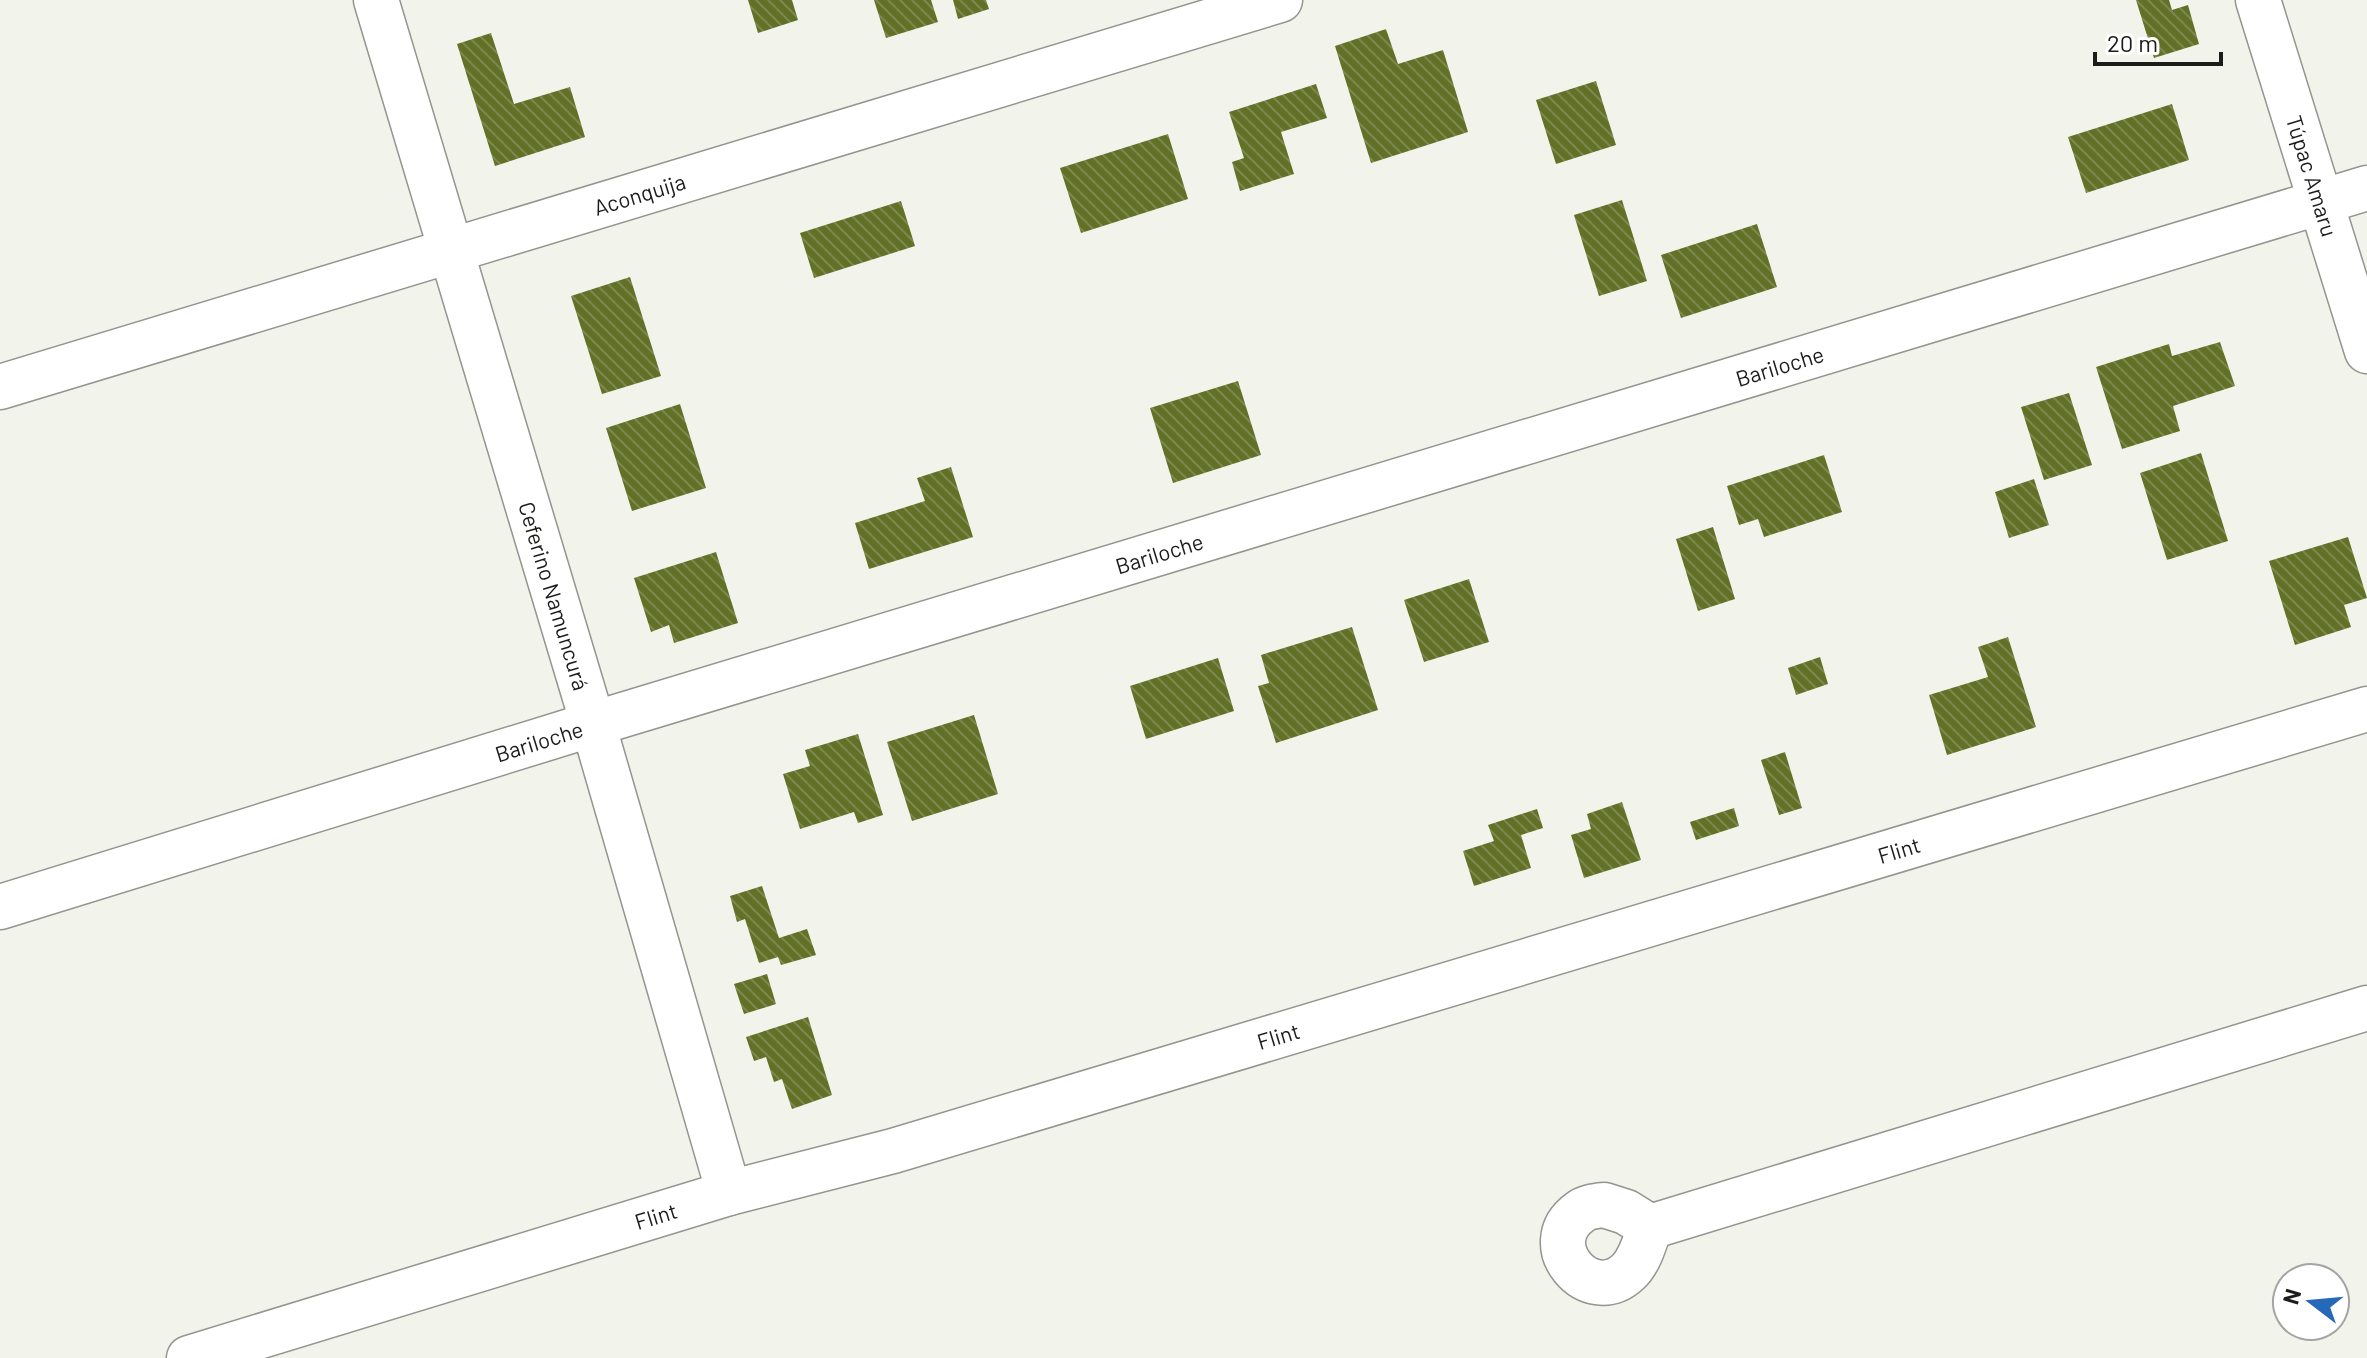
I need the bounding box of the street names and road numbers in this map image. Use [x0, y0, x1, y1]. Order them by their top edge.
street label: Túpac Amaru [2282, 112, 2344, 239]
street label: Aconquija [590, 168, 688, 220]
street label: Bariloche [1732, 340, 1827, 391]
street label: Ceferino Namuncurá [514, 498, 595, 693]
street label: Bariloche [1112, 527, 1206, 578]
street label: Bariloche [492, 715, 586, 766]
street label: Flint [1874, 831, 1923, 868]
street label: Flint [1254, 1017, 1302, 1054]
street label: Flint [631, 1197, 680, 1234]

